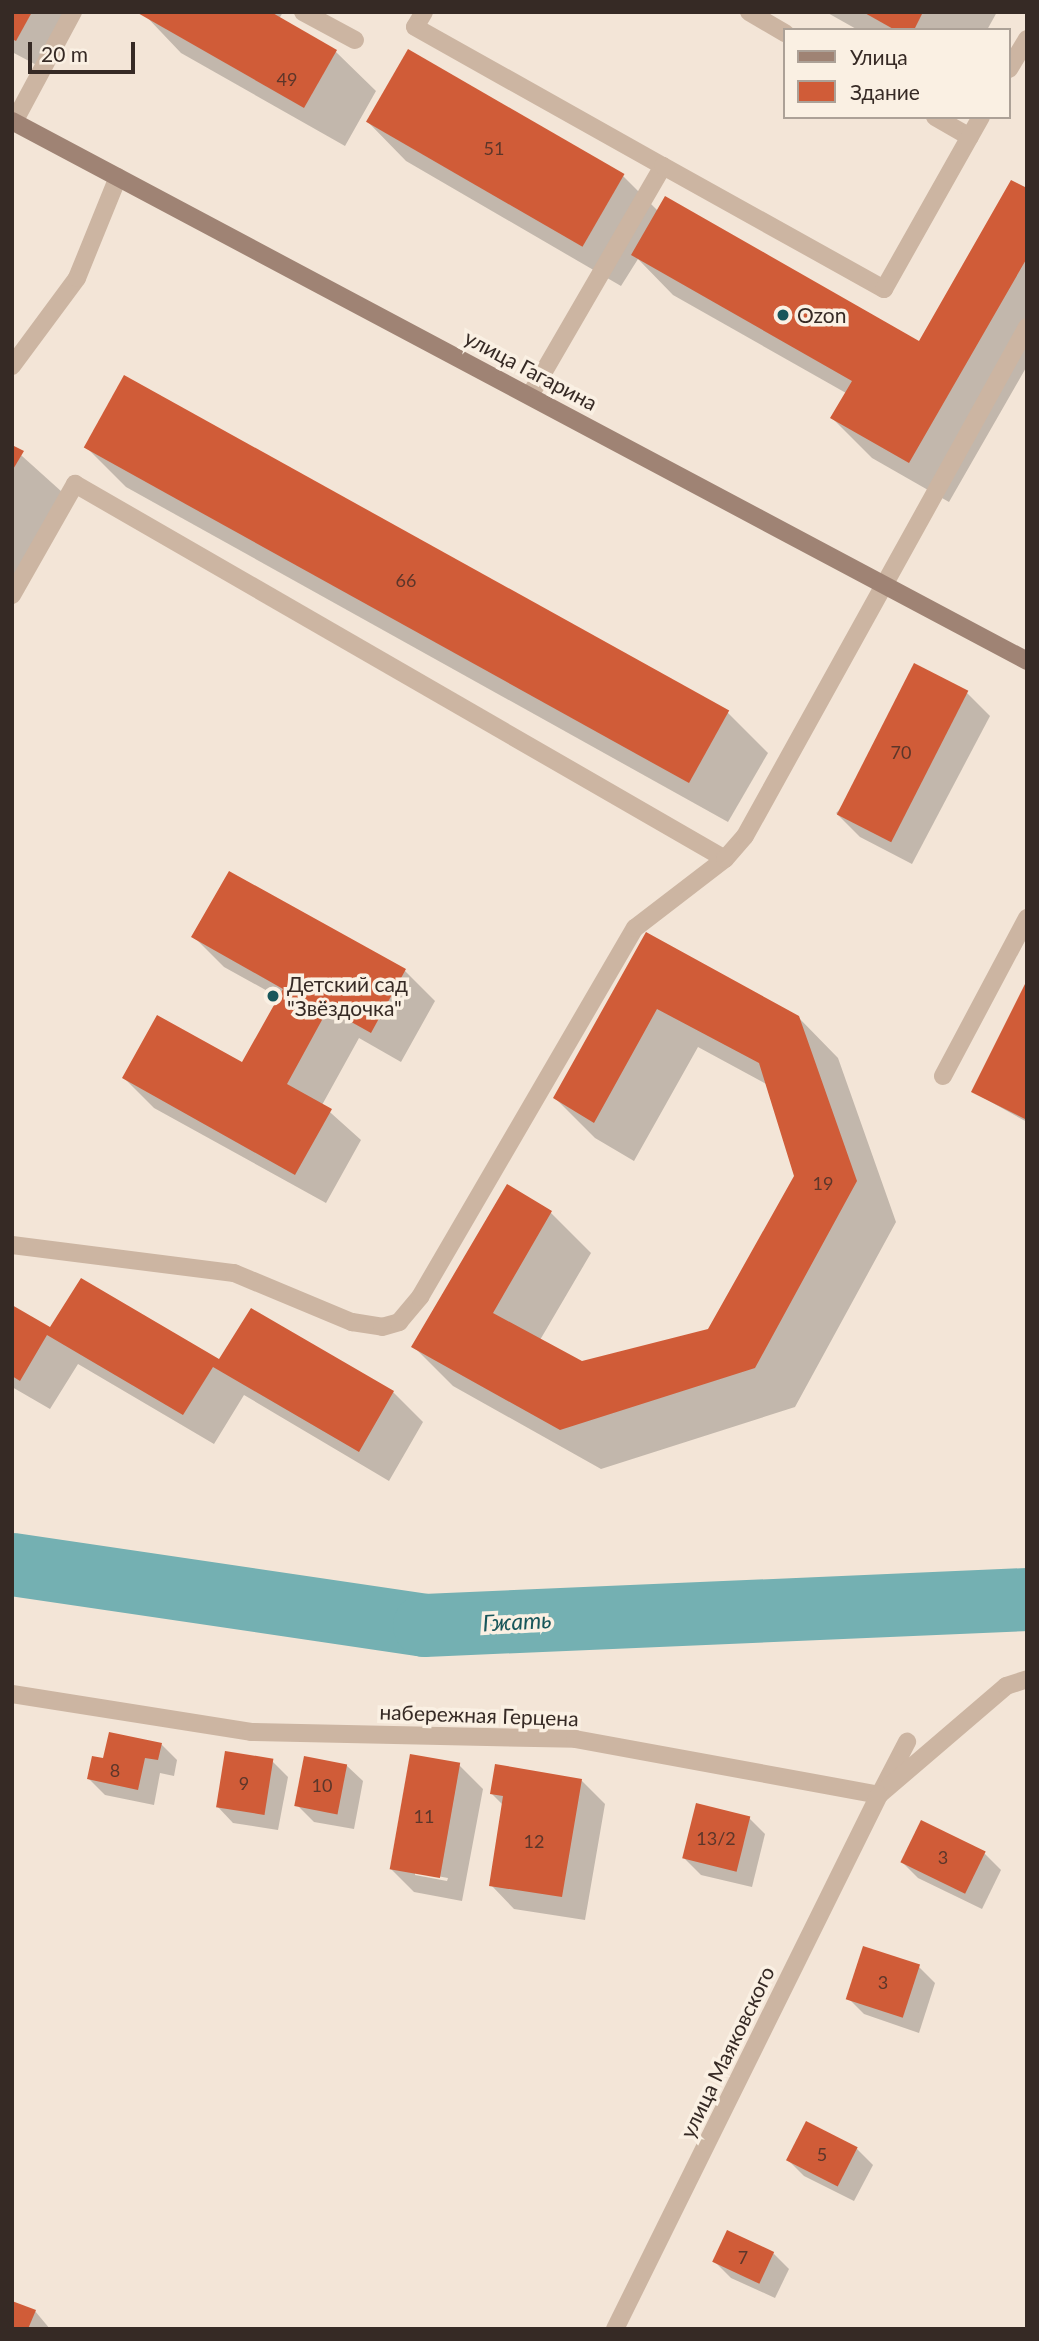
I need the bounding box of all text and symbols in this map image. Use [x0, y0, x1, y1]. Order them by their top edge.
scale bar [32, 28, 138, 72]
legend [783, 28, 1011, 119]
text: 20 m [41, 41, 88, 66]
text: Улица [850, 44, 908, 69]
house number: 49 [277, 68, 297, 90]
text: Здание [850, 79, 920, 104]
house number: 51 [484, 137, 504, 159]
place label: Ozon [797, 302, 846, 328]
marker: Ozon [775, 307, 791, 323]
street label: улица Гагарина [460, 324, 602, 416]
house number: 66 [396, 569, 416, 591]
house number: 70 [891, 741, 911, 763]
place label: Детский сад "Звёздочка" [287, 971, 408, 1021]
marker: Детский сад "Звёздочка" [265, 988, 281, 1004]
house number: 19 [813, 1172, 833, 1194]
water label: Гжать [482, 1605, 552, 1637]
street label: набережная Герцена [379, 1699, 579, 1731]
house number: 8 [110, 1759, 120, 1781]
house number: 9 [239, 1772, 249, 1794]
house number: 10 [312, 1774, 332, 1796]
house number: 11 [414, 1805, 434, 1827]
house number: 13/2 [696, 1827, 736, 1849]
house number: 12 [524, 1830, 544, 1852]
house number: 3 [938, 1846, 948, 1868]
street label: улица Маяковского [674, 1962, 780, 2142]
house number: 3 [878, 1971, 888, 1993]
house number: 5 [817, 2143, 827, 2165]
house number: 7 [738, 2246, 748, 2268]

